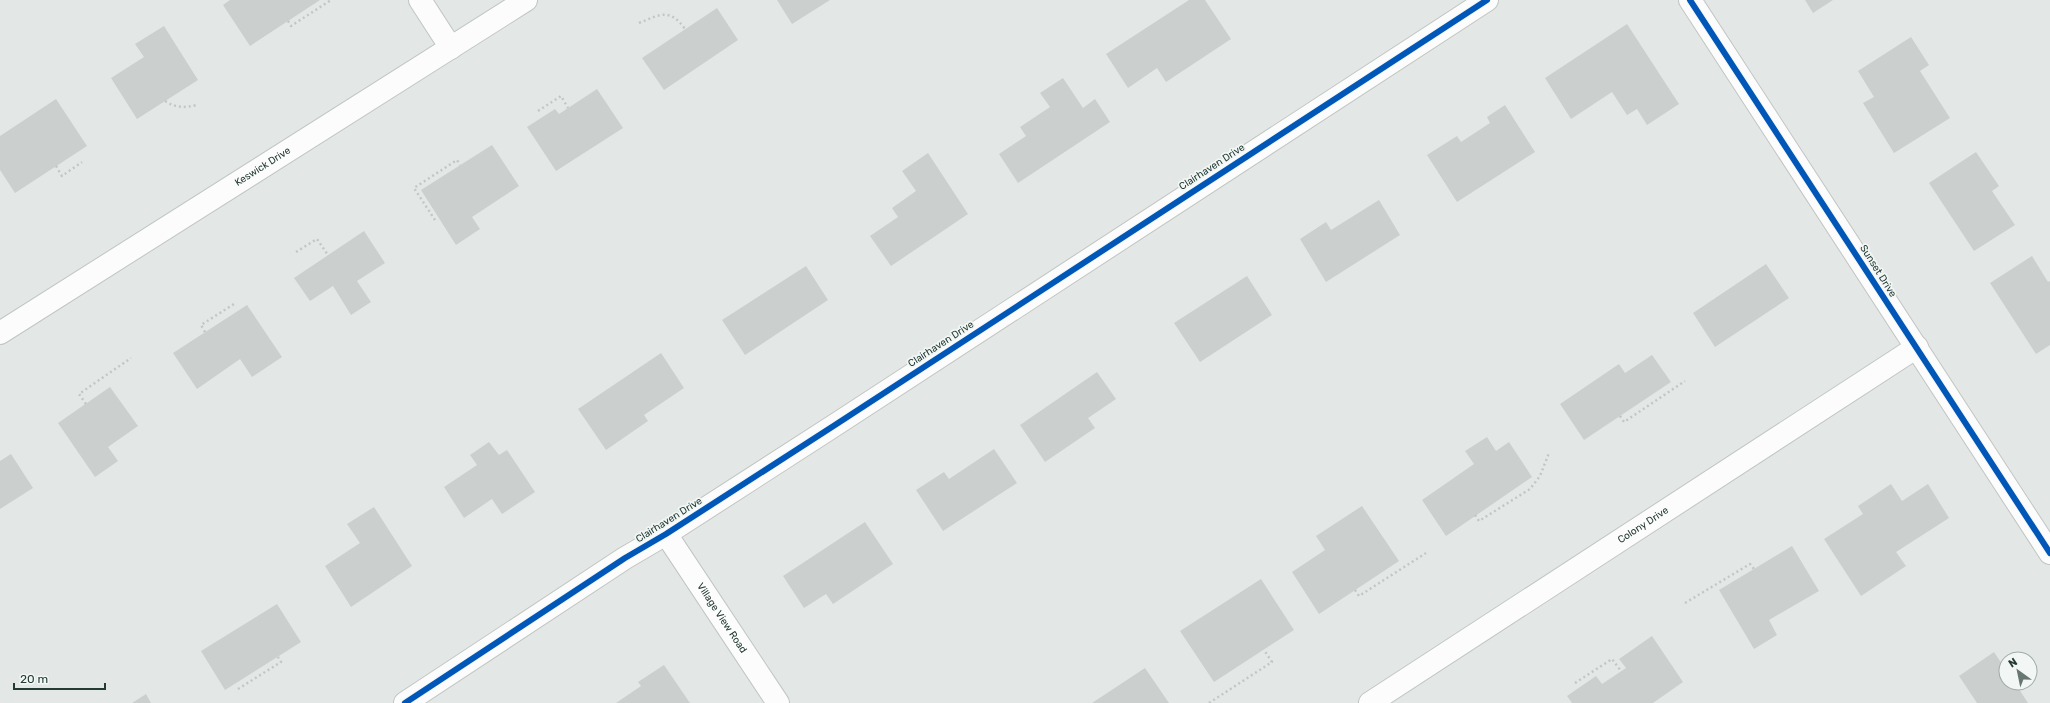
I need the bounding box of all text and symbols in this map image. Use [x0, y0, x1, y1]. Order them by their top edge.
street label: Clairhaven Drive [1177, 141, 1247, 193]
street label: Keswick Drive [233, 144, 293, 189]
street label: Sunset Drive [1857, 243, 1899, 300]
street label: Clairhaven Drive [906, 318, 976, 370]
street label: Clairhaven Drive [634, 495, 705, 545]
street label: Colony Drive [1616, 504, 1671, 546]
street label: Village View Road [694, 581, 749, 656]
north arrow [1998, 651, 2038, 691]
text: N [2006, 655, 2020, 671]
scale bar [14, 665, 105, 691]
text: 20 m [20, 672, 48, 686]

